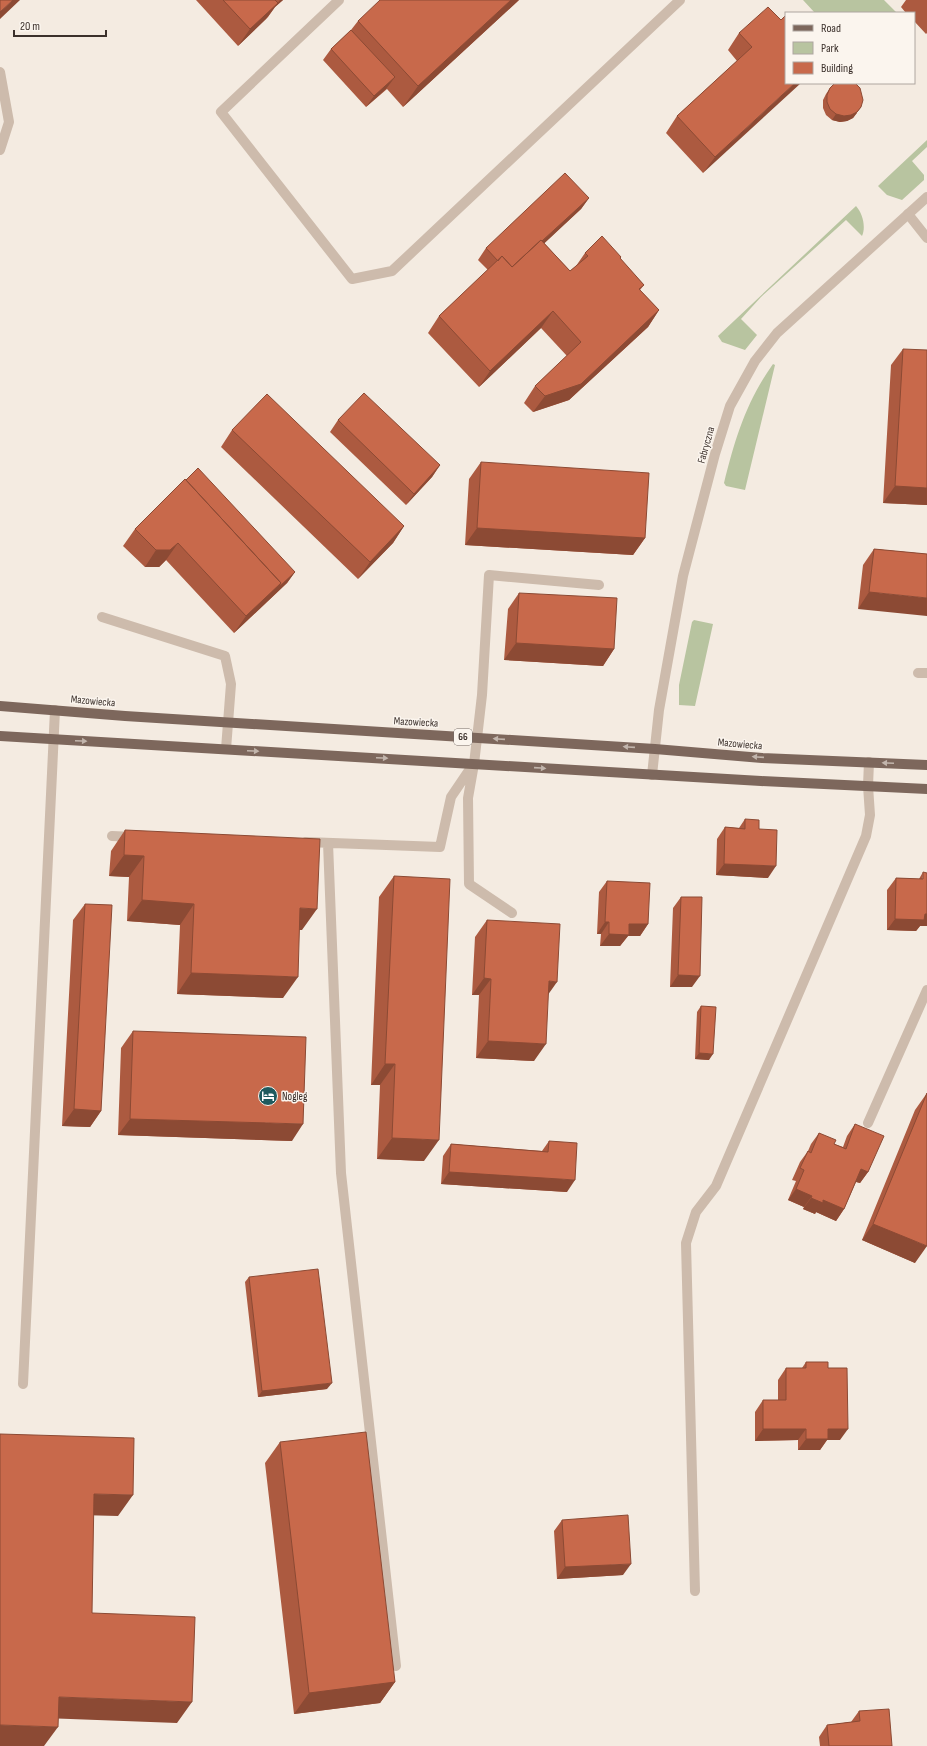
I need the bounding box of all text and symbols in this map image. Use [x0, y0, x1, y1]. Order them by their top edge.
scale bar [14, 12, 106, 38]
legend [785, 12, 915, 84]
text: 20 m [20, 19, 40, 34]
text: Road [821, 21, 841, 36]
text: Park [821, 41, 839, 56]
text: Building [821, 61, 853, 76]
street label: Fabryczna [695, 425, 717, 465]
street label: Mazowiecka [70, 693, 116, 709]
street label: Mazowiecka [393, 714, 439, 730]
road number: 66 [454, 729, 472, 745]
one-way arrow [492, 736, 505, 742]
street label: Mazowiecka [717, 736, 763, 752]
one-way arrow [75, 738, 88, 744]
one-way arrow [622, 744, 635, 750]
one-way arrow [247, 748, 260, 754]
one-way arrow [752, 754, 764, 761]
one-way arrow [376, 755, 388, 762]
one-way arrow [881, 760, 894, 766]
one-way arrow [534, 764, 546, 771]
hotel icon: Nogleg [257, 1085, 279, 1107]
place label: Nogleg [282, 1090, 308, 1103]

